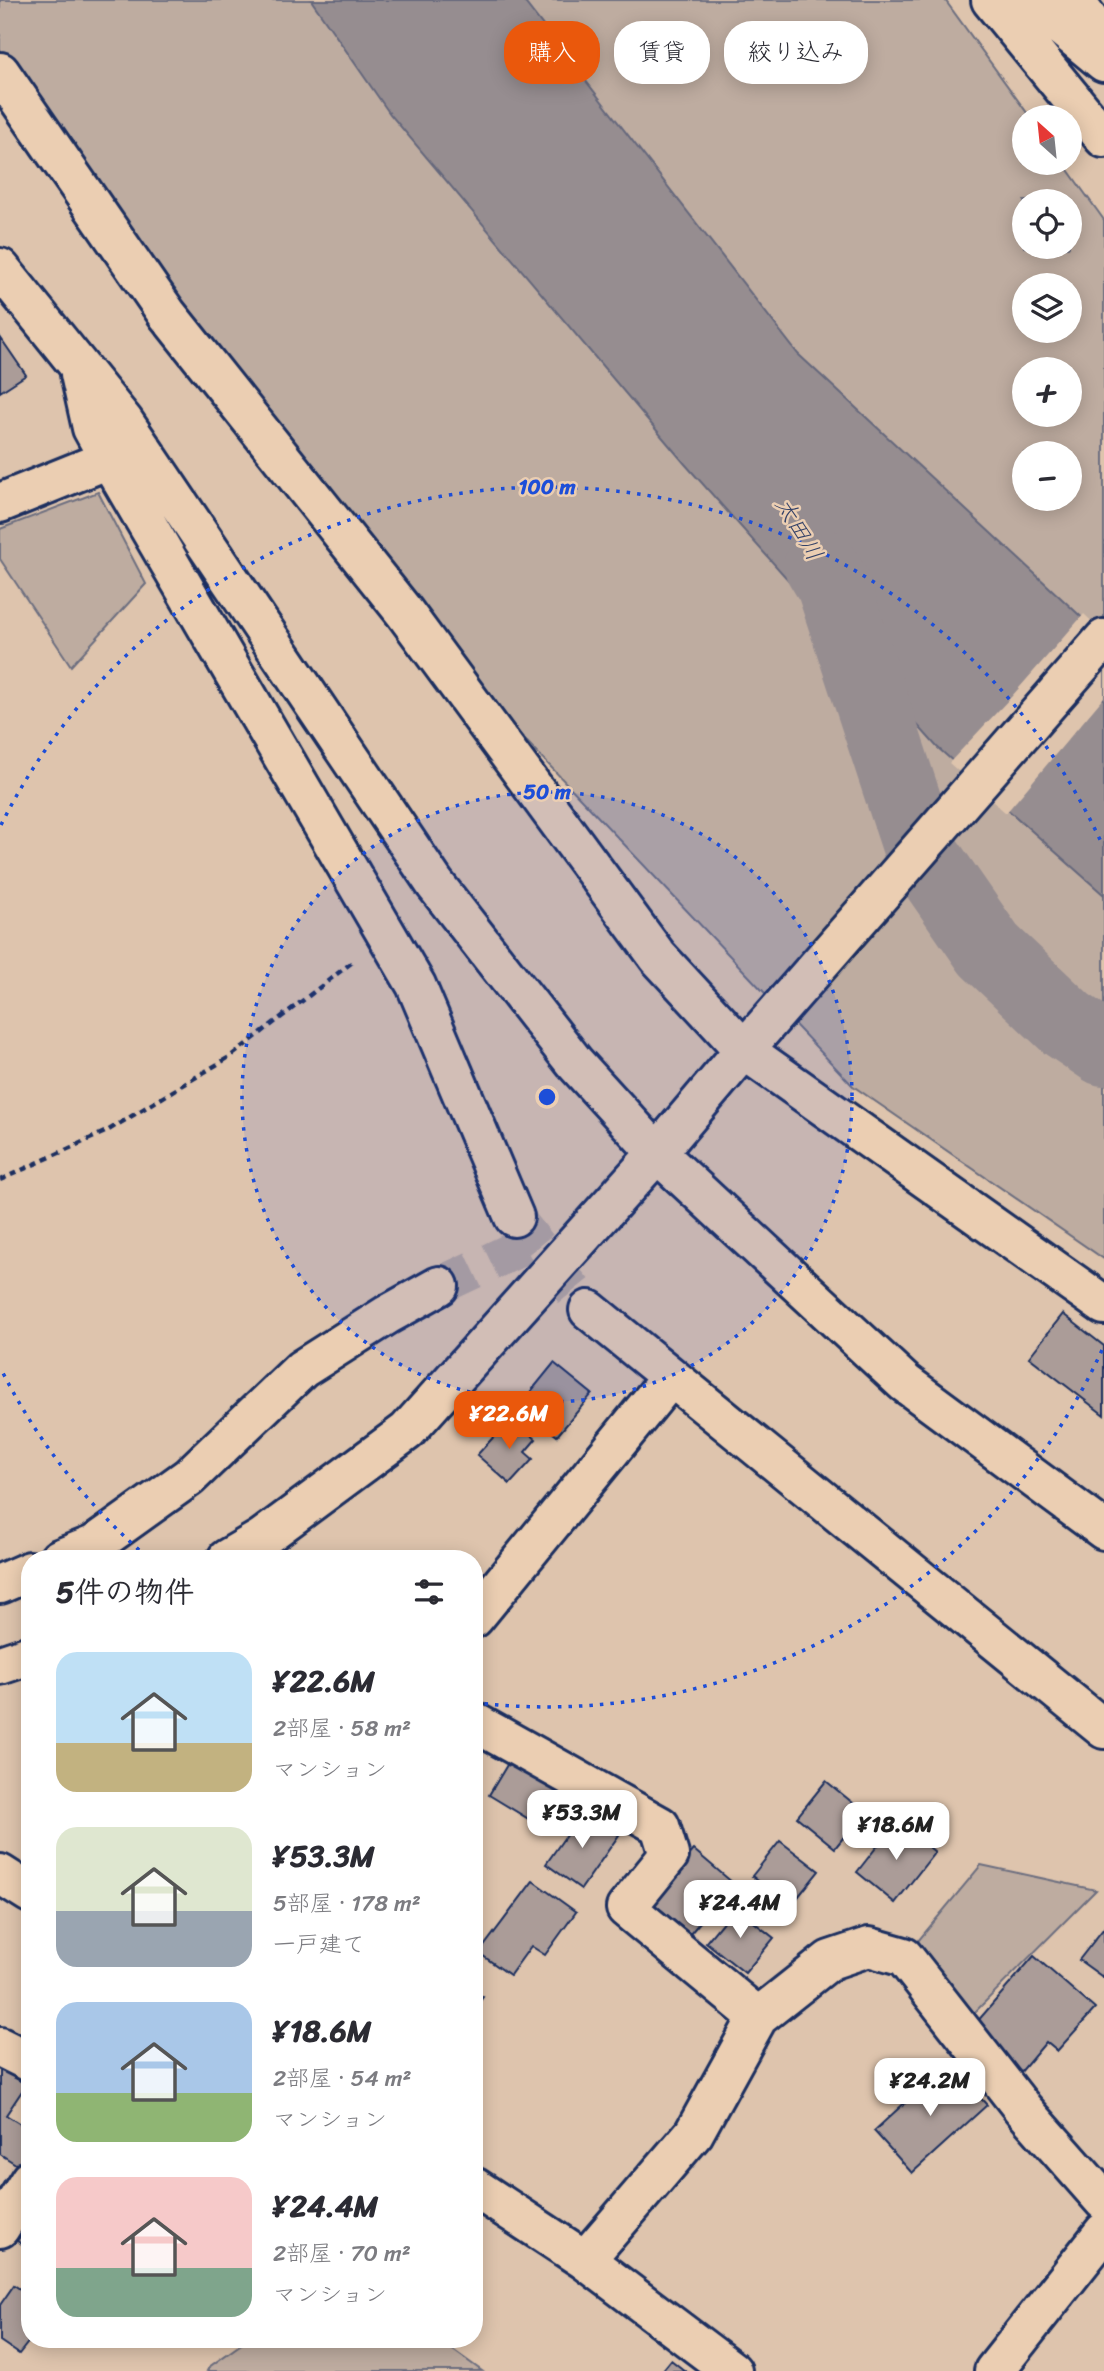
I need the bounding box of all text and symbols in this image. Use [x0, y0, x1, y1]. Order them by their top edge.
chip: 購入 [504, 21, 600, 84]
chip: 賃貸 [614, 21, 710, 84]
chip: 絞り込み [724, 21, 868, 84]
north arrow [1012, 105, 1082, 175]
map controls [1012, 105, 1082, 511]
button: locate [1012, 189, 1082, 259]
button: layers [1012, 273, 1082, 343]
button: + [1012, 357, 1082, 427]
button: − [1012, 441, 1082, 511]
text: 100 m [518, 468, 576, 506]
water label: 太田川 [764, 489, 834, 569]
text: 50 m [523, 773, 572, 811]
centre of rings [535, 1085, 559, 1109]
pin: ¥22.6M [452, 1392, 566, 1451]
text: ¥22.6M [470, 1393, 548, 1434]
text: 5件の物件 [56, 1565, 194, 1619]
icon: filters [410, 1573, 448, 1611]
text: ¥22.6M [273, 1654, 375, 1708]
icon: home [112, 1680, 196, 1764]
text: 2部屋 · 58 m² [273, 1708, 411, 1749]
text: マンション [273, 1749, 387, 1790]
pin: ¥53.3M [525, 1790, 639, 1850]
text: ¥53.3M [543, 1792, 621, 1833]
pin: ¥18.6M [839, 1802, 953, 1862]
text: ¥18.6M [858, 1804, 934, 1845]
text: ¥53.3M [273, 1829, 374, 1883]
icon: home [112, 1855, 196, 1939]
pin: ¥24.4M [683, 1881, 797, 1940]
text: ¥24.4M [700, 1882, 780, 1923]
text: 5部屋 · 178 m² [273, 1883, 421, 1924]
text: 一戸建て [273, 1924, 365, 1965]
text: ¥18.6M [273, 2004, 371, 2058]
icon: home [112, 2030, 196, 2114]
text: 2部屋 · 54 m² [273, 2058, 412, 2099]
pin: ¥24.2M [873, 2058, 987, 2118]
text: ¥24.2M [890, 2060, 970, 2101]
text: マンション [273, 2099, 387, 2140]
text: ¥24.4M [273, 2179, 378, 2233]
icon: home [112, 2205, 196, 2289]
text: 2部屋 · 70 m² [273, 2233, 411, 2274]
text: マンション [273, 2274, 387, 2315]

